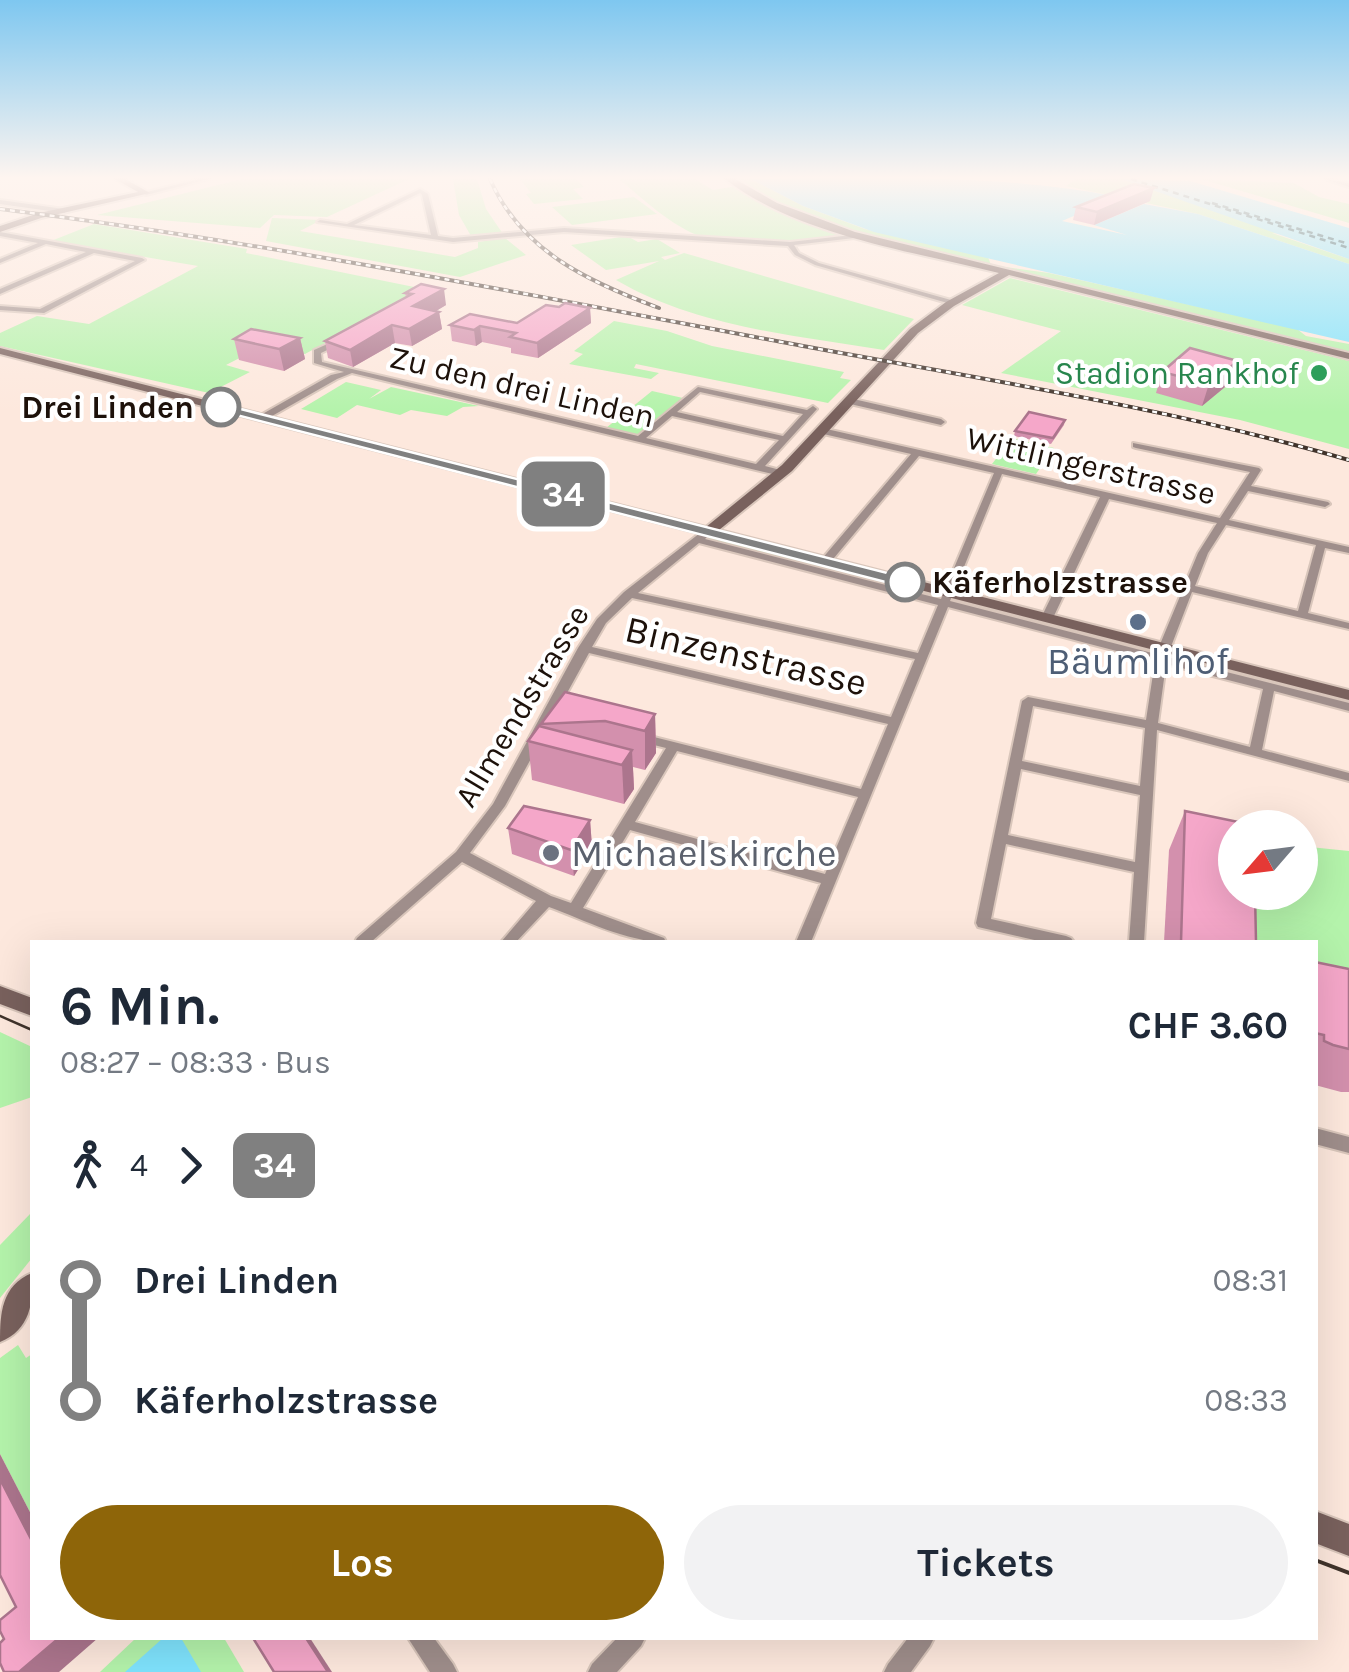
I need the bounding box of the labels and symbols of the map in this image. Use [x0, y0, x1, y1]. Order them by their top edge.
street label: Zu den drei Linden [386, 339, 658, 435]
place label: Stadion Rankhof [1055, 355, 1300, 392]
marker: Stadion Rankhof [1308, 362, 1330, 384]
marker: Drei Linden [202, 388, 240, 426]
place label: Drei Linden [21, 389, 194, 426]
street label: Wittlingerstrasse [963, 419, 1219, 513]
line badge: 34 [518, 462, 608, 526]
marker: Käferholzstrasse [886, 563, 924, 601]
place label: Käferholzstrasse [932, 564, 1188, 601]
street label: Allmendstrasse [447, 598, 597, 814]
street label: Binzenstrasse [621, 606, 871, 706]
marker: Bäumlihof [1127, 611, 1149, 633]
place label: Bäumlihof [1047, 639, 1230, 684]
north arrow [1218, 810, 1318, 910]
place label: Michaelskirche [571, 831, 837, 876]
marker: Michaelskirche [540, 842, 562, 864]

